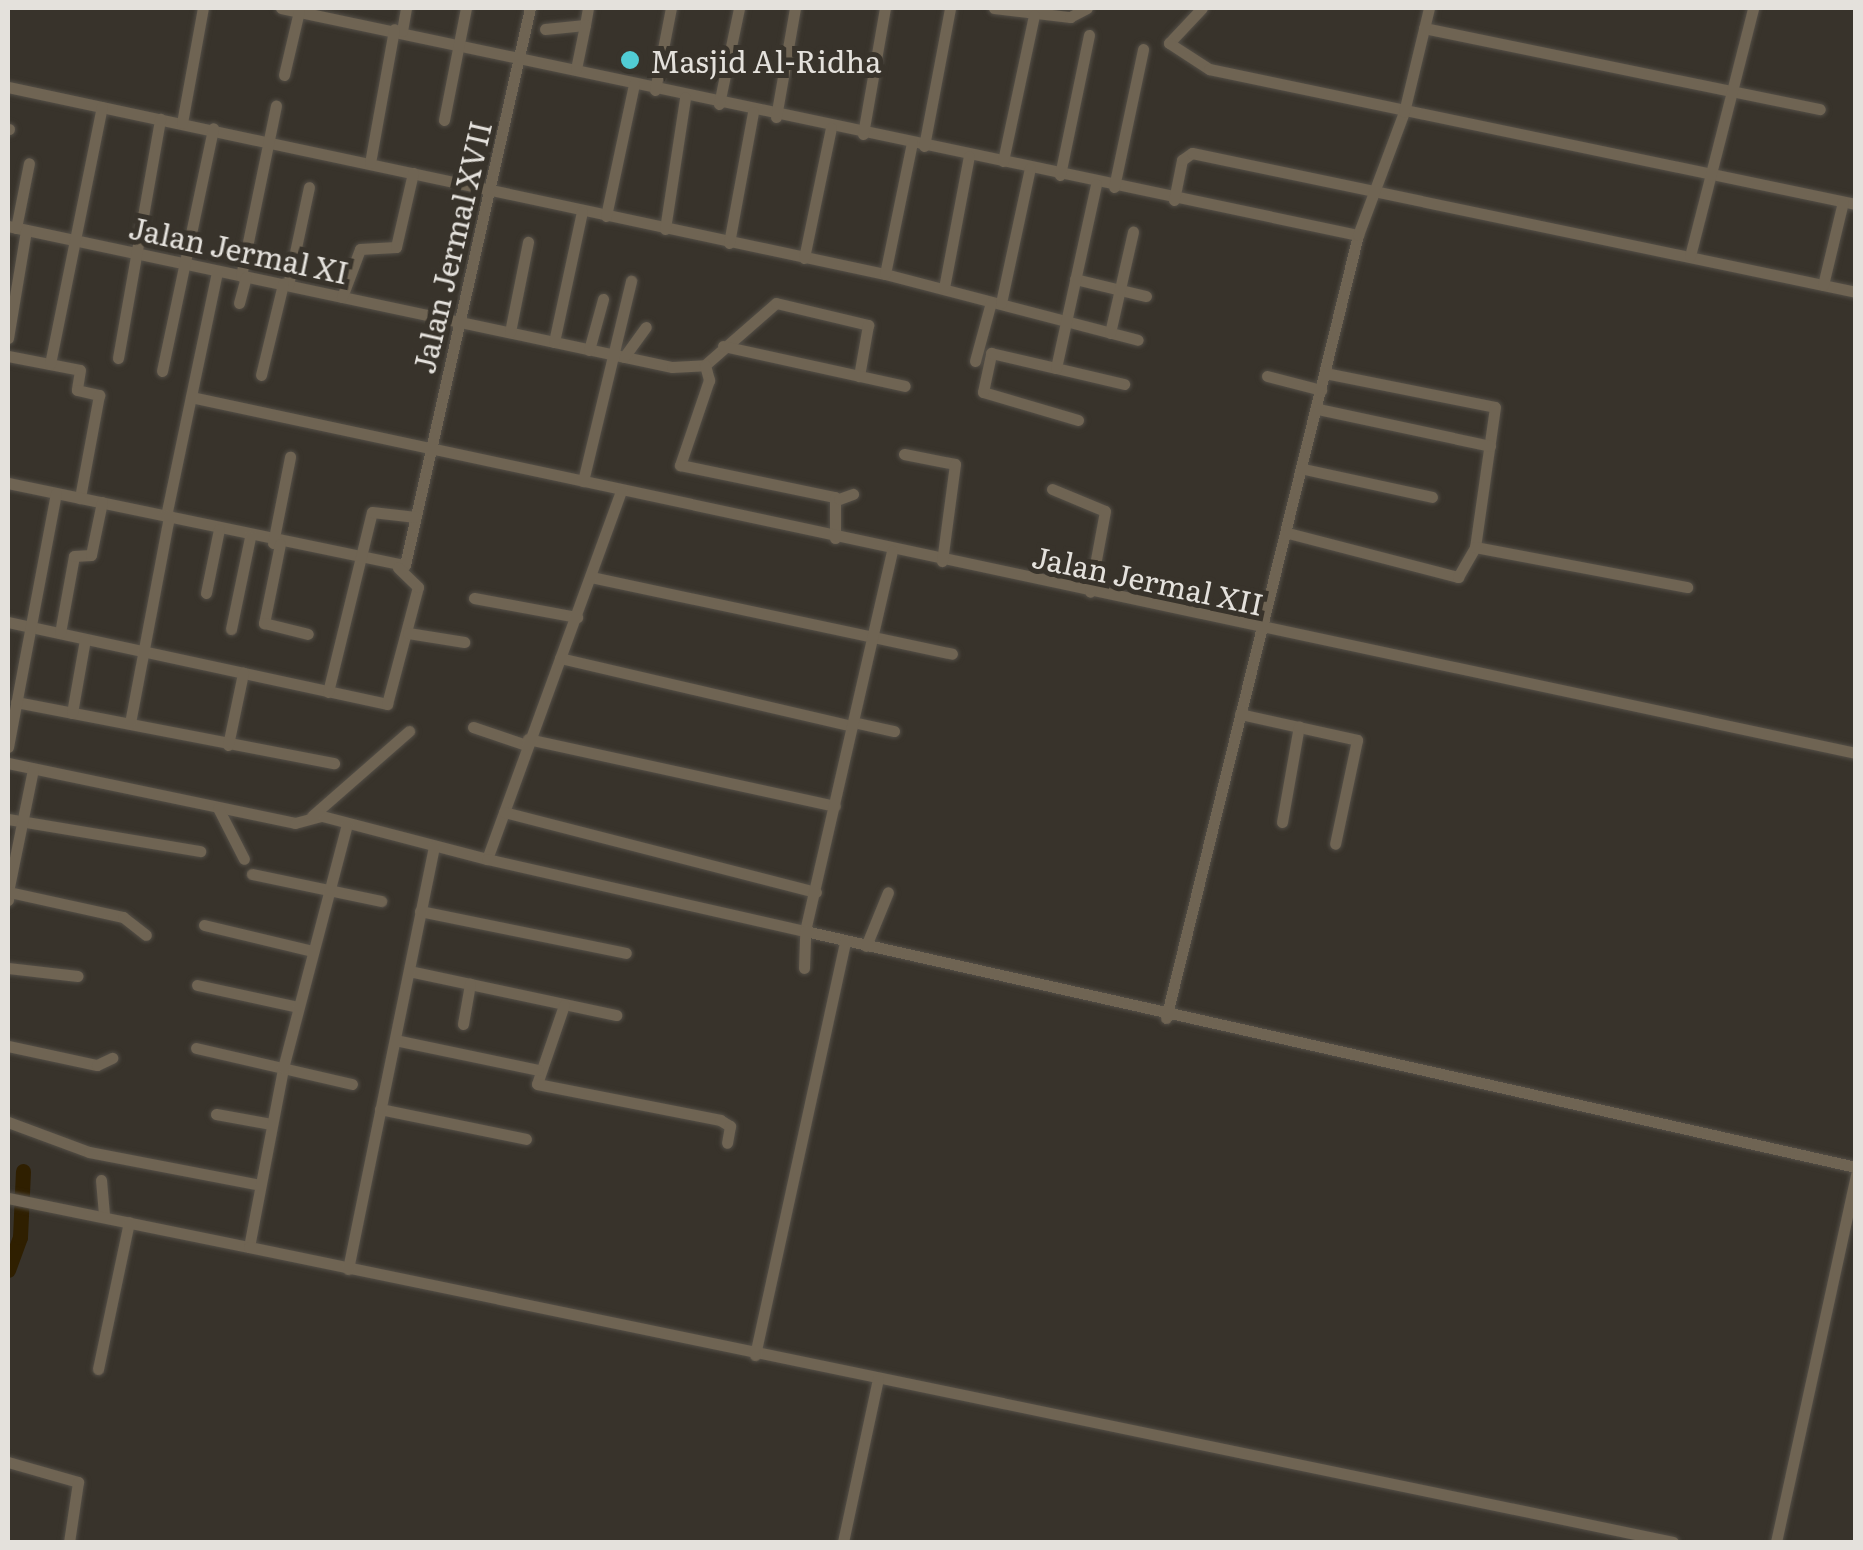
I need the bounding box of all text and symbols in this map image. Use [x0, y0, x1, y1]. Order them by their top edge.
place label: Masjid Al-Ridha [650, 42, 881, 78]
marker: Masjid Al-Ridha [619, 49, 641, 71]
street label: Jalan Jermal XVII [404, 117, 498, 377]
street label: Jalan Jermal XI [126, 208, 352, 290]
street label: Jalan Jermal XII [1029, 537, 1267, 621]

